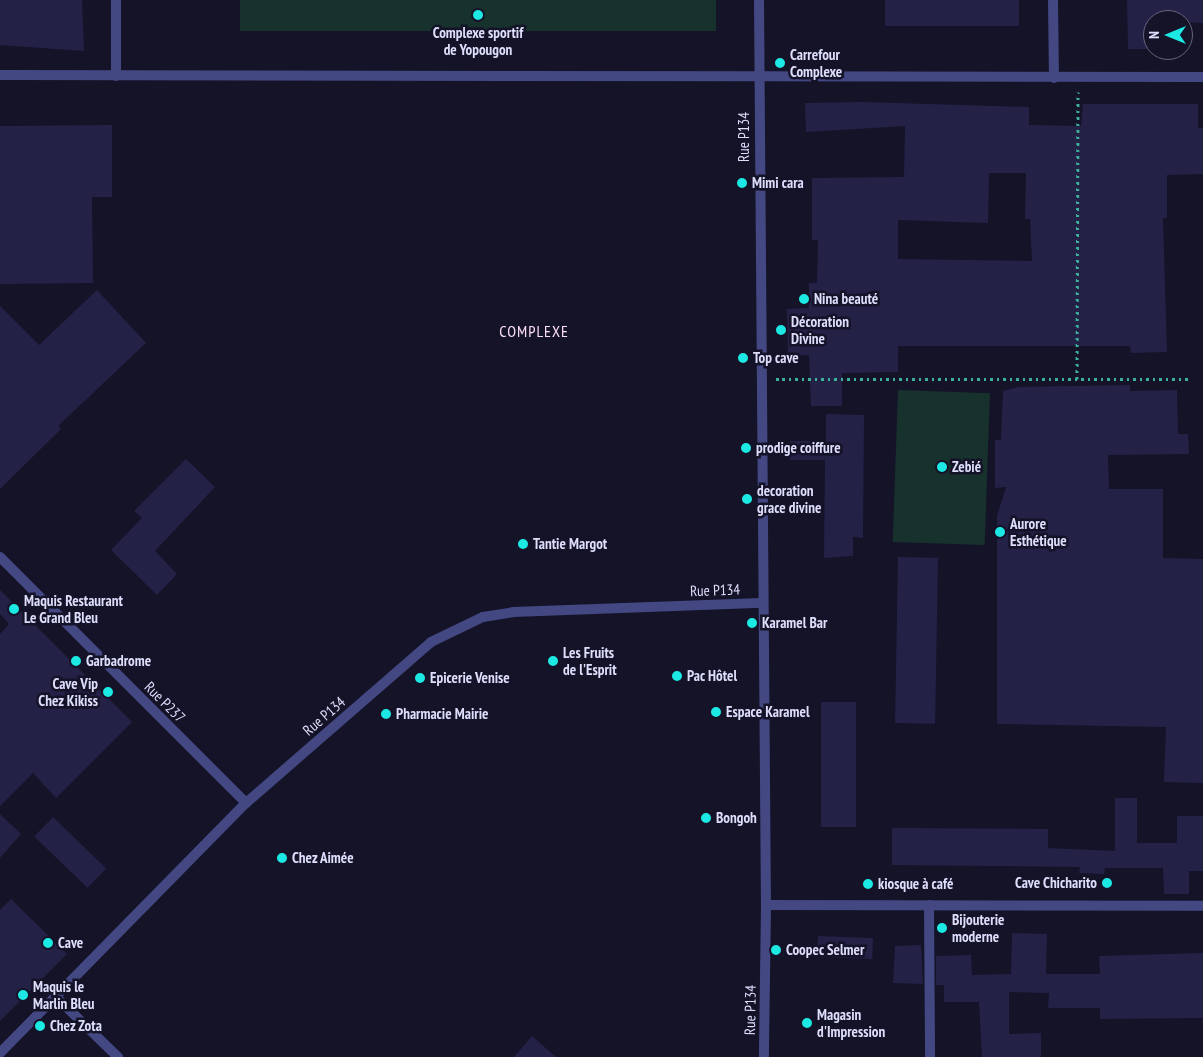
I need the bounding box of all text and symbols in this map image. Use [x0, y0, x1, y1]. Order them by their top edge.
marker: Complexe sportif de Yopougon [472, 9, 484, 21]
north arrow [1143, 10, 1193, 60]
place label: Complexe sportif de Yopougon [433, 23, 523, 58]
text: N [1145, 31, 1163, 39]
place label: Carrefour Complexe [790, 45, 842, 80]
marker: Carrefour Complexe [774, 57, 786, 69]
street label: Rue P134 [735, 112, 753, 162]
place label: Mimi cara [752, 174, 804, 192]
marker: Mimi cara [736, 177, 748, 189]
place label: Nina beauté [814, 290, 878, 308]
marker: Nina beauté [798, 293, 810, 305]
place label: Décoration Divine [791, 312, 849, 347]
district label: COMPLEXE [498, 321, 570, 341]
marker: Décoration Divine [775, 324, 787, 336]
place label: Top cave [753, 349, 799, 367]
marker: Top cave [737, 352, 749, 364]
place label: prodige coiffure [756, 439, 841, 457]
marker: prodige coiffure [740, 442, 752, 454]
place label: Zebié [952, 458, 981, 476]
marker: Zebié [936, 461, 948, 473]
place label: decoration grace divine [757, 481, 821, 516]
marker: decoration grace divine [741, 493, 753, 505]
place label: Aurore Esthétique [1010, 514, 1067, 549]
marker: Aurore Esthétique [994, 526, 1006, 538]
place label: Tantie Margot [533, 535, 607, 553]
marker: Tantie Margot [517, 538, 529, 550]
street label: Rue P134 [690, 580, 740, 600]
place label: Maquis Restaurant Le Grand Bleu [24, 591, 123, 626]
marker: Maquis Restaurant Le Grand Bleu [8, 603, 20, 615]
place label: Karamel Bar [762, 614, 827, 632]
marker: Karamel Bar [746, 617, 758, 629]
place label: Les Fruits de l'Esprit [563, 643, 617, 678]
place label: Garbadrome [86, 652, 151, 670]
marker: Garbadrome [70, 655, 82, 667]
marker: Les Fruits de l'Esprit [547, 655, 559, 667]
place label: Pac Hôtel [687, 667, 737, 685]
place label: Epicerie Venise [430, 669, 510, 687]
marker: Pac Hôtel [671, 670, 683, 682]
marker: Epicerie Venise [414, 672, 426, 684]
place label: Cave Vip Chez Kikiss [38, 674, 98, 709]
street label: Rue P237 [141, 678, 189, 726]
marker: Cave Vip Chez Kikiss [102, 686, 114, 698]
street label: Rue P134 [299, 693, 349, 739]
place label: Espace Karamel [726, 703, 810, 721]
place label: Pharmacie Mairie [396, 705, 488, 723]
marker: Espace Karamel [710, 706, 722, 718]
marker: Pharmacie Mairie [380, 708, 392, 720]
place label: Bongoh [716, 809, 757, 827]
marker: Bongoh [700, 812, 712, 824]
place label: Chez Aimée [292, 849, 354, 867]
marker: Chez Aimée [276, 852, 288, 864]
place label: Cave Chicharito [1015, 874, 1097, 892]
place label: kiosque à café [878, 875, 953, 893]
marker: Cave Chicharito [1101, 877, 1113, 889]
marker: kiosque à café [862, 878, 874, 890]
place label: Bijouterie moderne [952, 910, 1004, 945]
marker: Bijouterie moderne [936, 922, 948, 934]
place label: Cave [58, 934, 83, 952]
marker: Cave [42, 937, 54, 949]
place label: Coopec Selmer [786, 941, 865, 959]
marker: Coopec Selmer [770, 944, 782, 956]
place label: Maquis le Marlin Bleu [33, 977, 94, 1012]
street label: Rue P134 [741, 985, 759, 1035]
marker: Maquis le Marlin Bleu [17, 989, 29, 1001]
place label: Magasin d'Impression [817, 1005, 885, 1040]
place label: Chez Zota [50, 1017, 102, 1035]
marker: Magasin d'Impression [801, 1017, 813, 1029]
marker: Chez Zota [34, 1020, 46, 1032]

